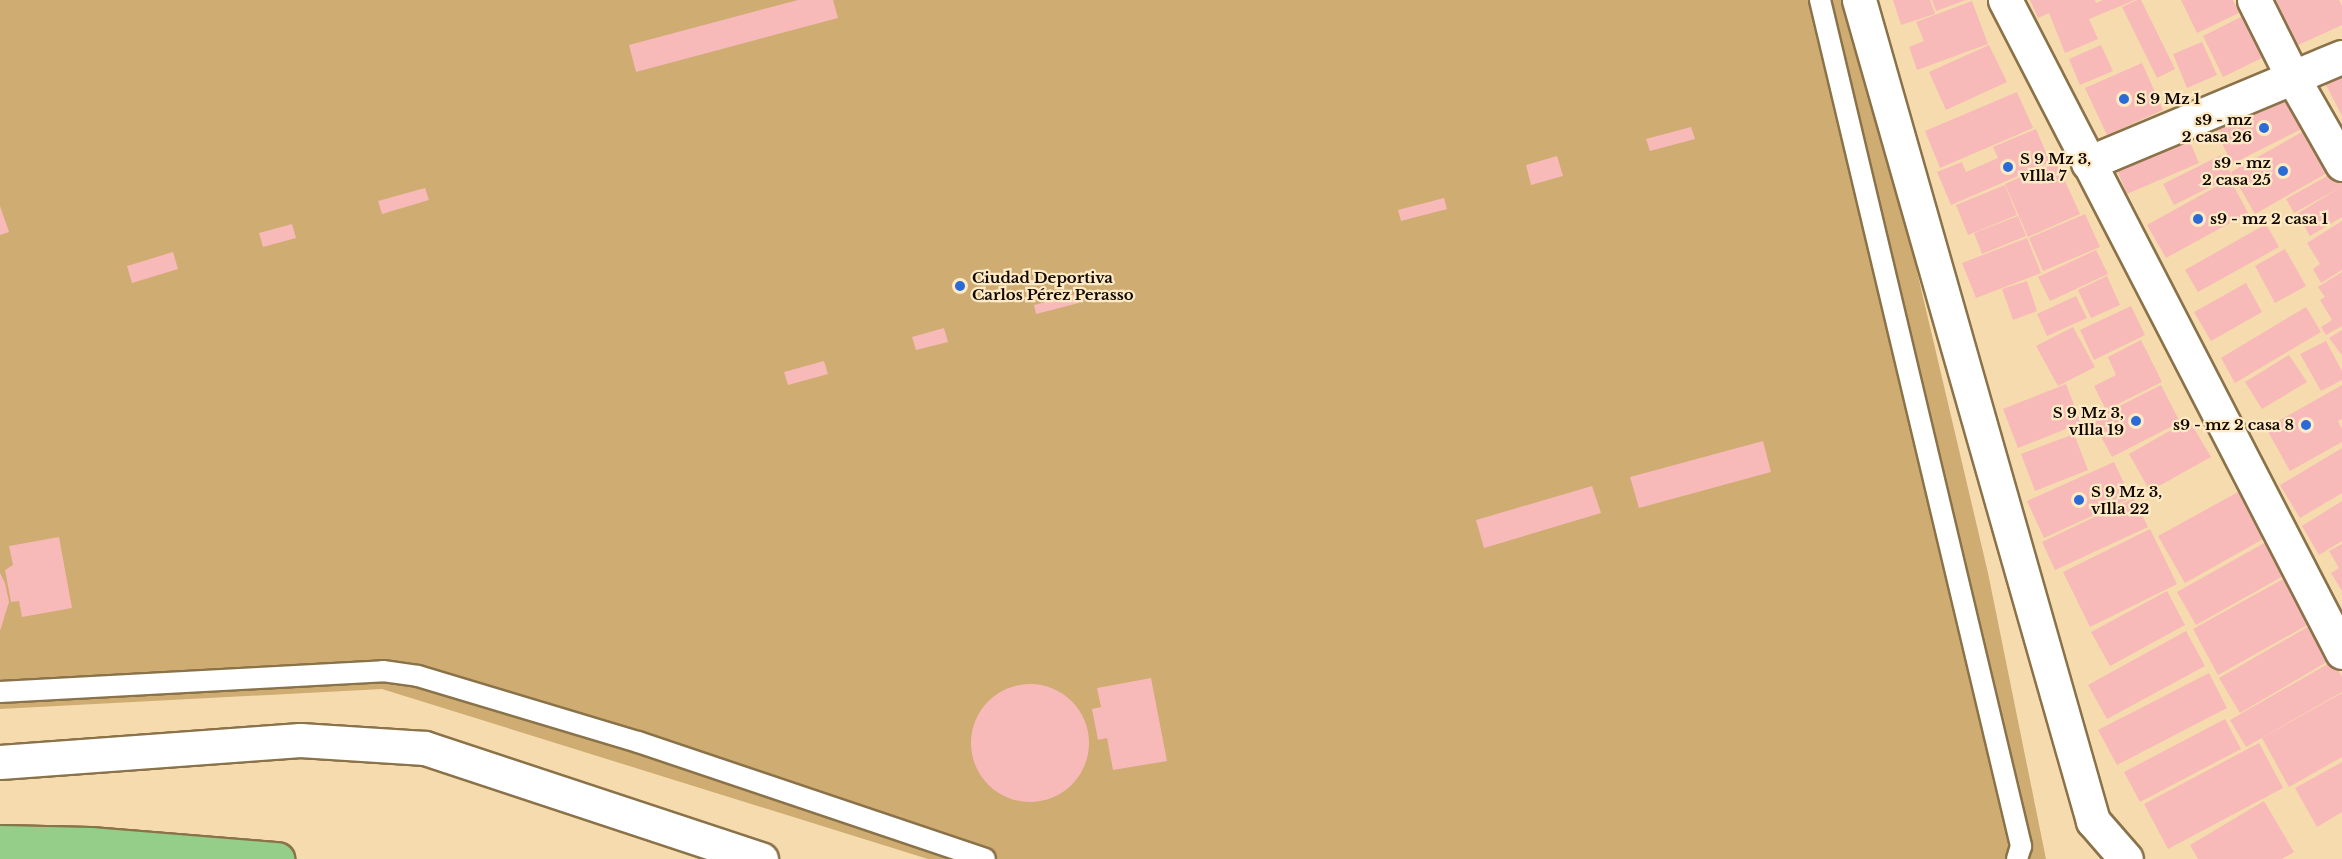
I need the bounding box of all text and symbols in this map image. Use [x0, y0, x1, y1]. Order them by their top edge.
place label: S 9 Mz 1 [2136, 90, 2200, 108]
marker: S 9 Mz 1 [2117, 92, 2131, 106]
place label: s9 - mz 2 casa 26 [2182, 110, 2252, 145]
marker: s9 - mz 2 casa 26 [2257, 121, 2271, 135]
place label: S 9 Mz 3, vIlla 7 [2020, 149, 2091, 184]
place label: s9 - mz 2 casa 25 [2202, 153, 2271, 188]
marker: S 9 Mz 3, vIlla 7 [2001, 160, 2015, 174]
marker: s9 - mz 2 casa 25 [2276, 164, 2290, 178]
place label: s9 - mz 2 casa 1 [2210, 210, 2328, 228]
marker: s9 - mz 2 casa 1 [2191, 212, 2205, 226]
place label: Ciudad Deportiva Carlos Pérez Perasso [972, 268, 1134, 303]
marker: Ciudad Deportiva Carlos Pérez Perasso [953, 279, 967, 293]
place label: S 9 Mz 3, vIlla 19 [2053, 403, 2124, 438]
marker: S 9 Mz 3, vIlla 19 [2129, 414, 2143, 428]
place label: s9 - mz 2 casa 8 [2173, 416, 2294, 434]
marker: s9 - mz 2 casa 8 [2299, 418, 2313, 432]
place label: S 9 Mz 3, vIlla 22 [2091, 482, 2162, 517]
marker: S 9 Mz 3, vIlla 22 [2072, 493, 2086, 507]

